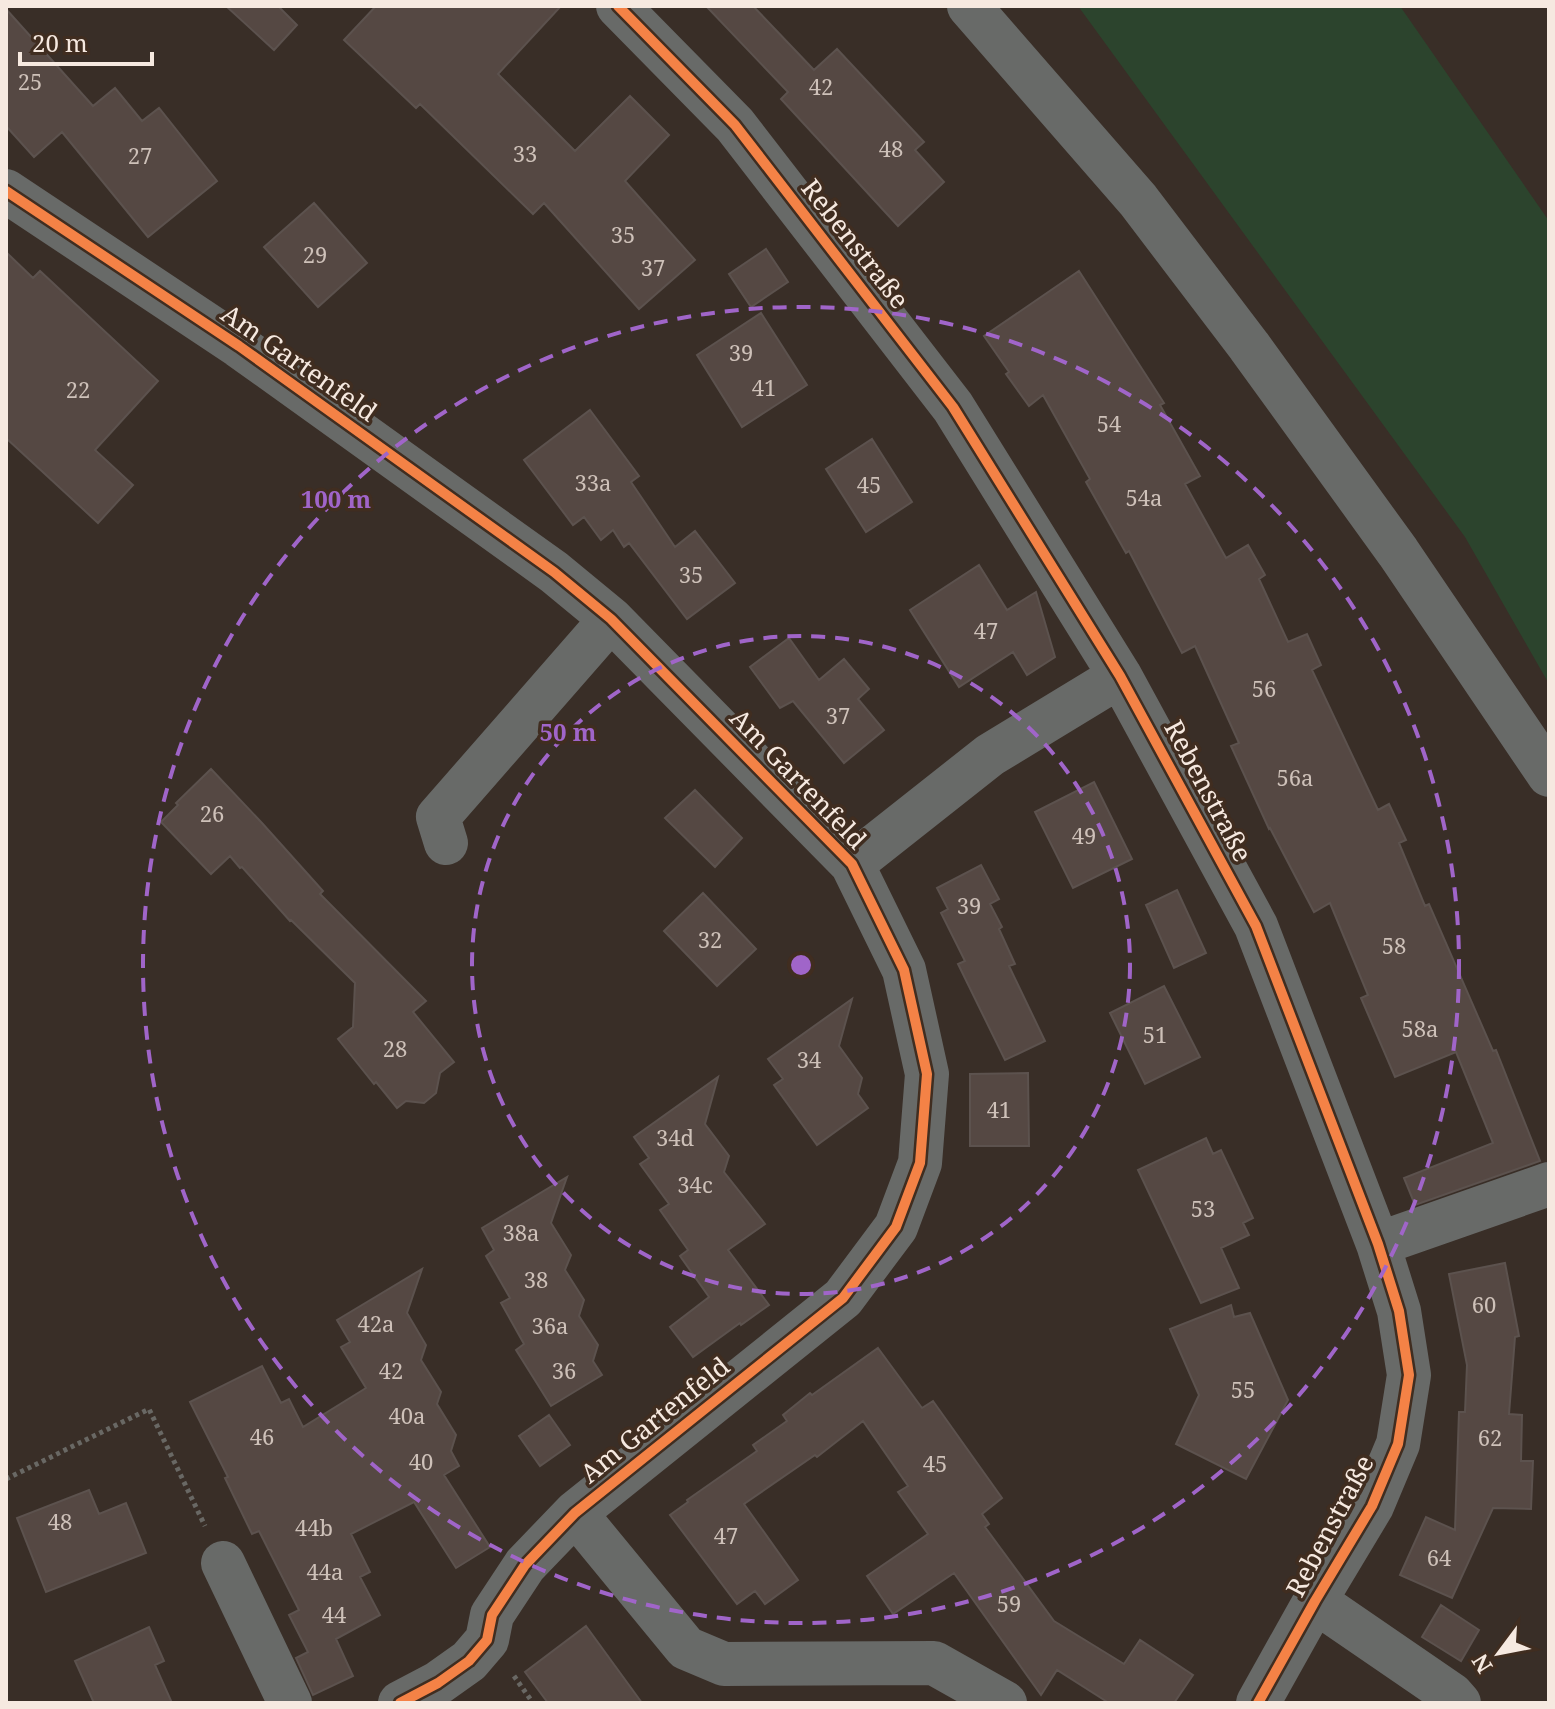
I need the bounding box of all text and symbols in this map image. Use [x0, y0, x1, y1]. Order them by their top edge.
scale bar [20, 16, 152, 66]
text: 20 m [32, 26, 88, 59]
house number: 25 [18, 66, 42, 96]
house number: 42 [809, 71, 833, 101]
house number: 48 [879, 133, 903, 163]
house number: 33 [513, 138, 537, 168]
house number: 27 [128, 140, 152, 170]
street label: Rebenstraße [794, 171, 918, 316]
house number: 35 [611, 219, 635, 249]
house number: 29 [303, 239, 327, 269]
house number: 37 [641, 252, 665, 282]
street label: Am Gartenfeld [215, 295, 385, 429]
house number: 39 [729, 337, 753, 367]
house number: 41 [752, 372, 776, 402]
house number: 22 [66, 374, 90, 404]
house number: 54 [1097, 408, 1121, 438]
house number: 33a [575, 467, 611, 497]
house number: 45 [857, 469, 881, 499]
text: 100 m [301, 482, 372, 515]
house number: 54a [1126, 482, 1162, 512]
house number: 35 [679, 559, 703, 589]
house number: 47 [974, 615, 998, 645]
house number: 56 [1252, 673, 1276, 703]
street label: Am Gartenfeld [722, 700, 875, 856]
house number: 37 [826, 700, 850, 730]
street label: Rebenstraße [1156, 713, 1261, 868]
text: 50 m [539, 715, 597, 748]
house number: 56a [1277, 762, 1313, 792]
house number: 26 [200, 798, 224, 828]
house number: 49 [1072, 820, 1096, 850]
house number: 39 [957, 890, 981, 920]
house number: 32 [698, 924, 722, 954]
house number: 58 [1382, 930, 1406, 960]
centre of rings [787, 951, 815, 979]
house number: 58a [1402, 1013, 1438, 1043]
house number: 51 [1143, 1019, 1167, 1049]
house number: 28 [383, 1033, 407, 1063]
house number: 34 [797, 1044, 821, 1074]
house number: 41 [987, 1094, 1011, 1124]
house number: 34d [656, 1122, 695, 1152]
house number: 34c [677, 1169, 713, 1199]
house number: 53 [1191, 1193, 1215, 1223]
house number: 38a [503, 1217, 539, 1247]
house number: 38 [524, 1264, 548, 1294]
house number: 60 [1472, 1289, 1496, 1319]
house number: 42a [358, 1308, 394, 1338]
house number: 36a [532, 1310, 568, 1340]
street label: Am Gartenfeld [572, 1348, 737, 1491]
house number: 42 [379, 1355, 403, 1385]
house number: 36 [552, 1355, 576, 1385]
house number: 55 [1231, 1374, 1255, 1404]
house number: 40a [389, 1400, 425, 1430]
house number: 46 [250, 1421, 274, 1451]
house number: 62 [1478, 1422, 1502, 1452]
house number: 40 [409, 1446, 433, 1476]
house number: 45 [923, 1448, 947, 1478]
street label: Rebenstraße [1277, 1448, 1382, 1603]
house number: 48 [48, 1506, 72, 1536]
house number: 44b [295, 1512, 333, 1542]
house number: 47 [714, 1520, 738, 1550]
house number: 64 [1427, 1542, 1451, 1572]
house number: 44a [307, 1556, 343, 1586]
house number: 59 [997, 1588, 1021, 1618]
house number: 44 [322, 1599, 346, 1629]
north arrow [1459, 1613, 1539, 1693]
text: N [1464, 1649, 1499, 1679]

